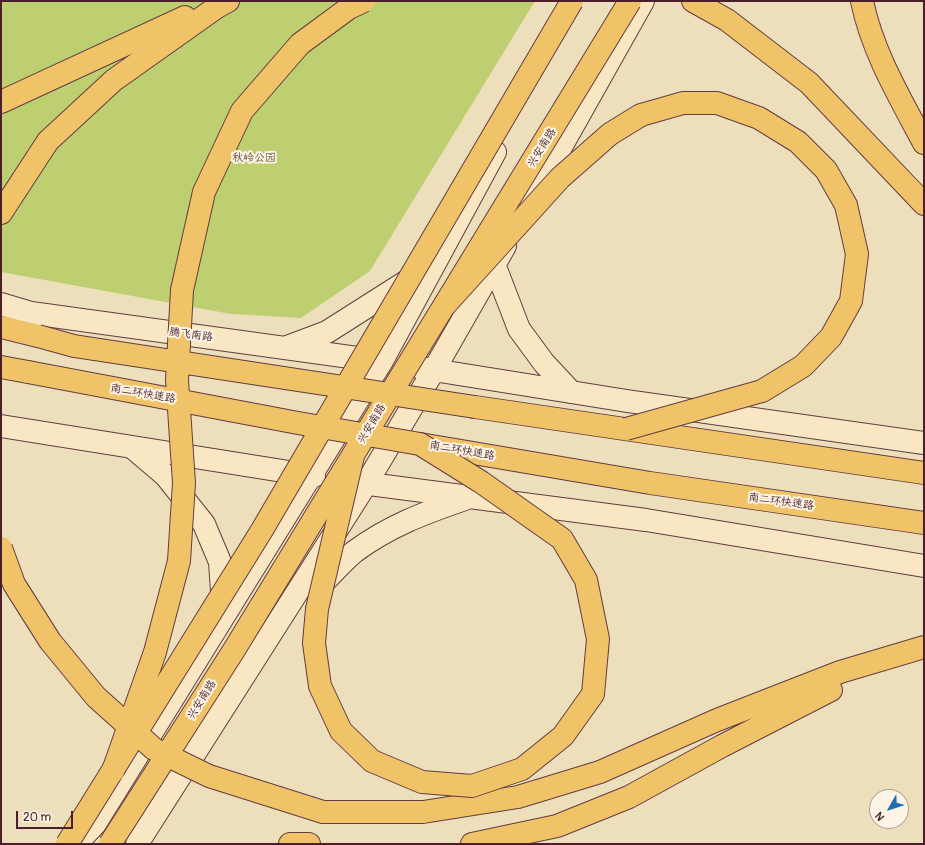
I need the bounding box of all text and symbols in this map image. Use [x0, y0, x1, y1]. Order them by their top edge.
street label: 兴安南路 [525, 126, 559, 170]
park label: 秋岭公园 [232, 151, 276, 165]
street label: 腾飞南路 [168, 325, 214, 345]
street label: 南二环快速路 [109, 382, 177, 406]
street label: 兴安南路 [355, 402, 389, 446]
street label: 南二环快速路 [428, 439, 496, 463]
street label: 南二环快速路 [747, 491, 815, 513]
street label: 兴安南路 [185, 678, 219, 722]
north arrow [869, 789, 909, 829]
scale bar [18, 803, 75, 829]
text: N [873, 809, 887, 823]
text: 20 m [23, 810, 51, 825]

